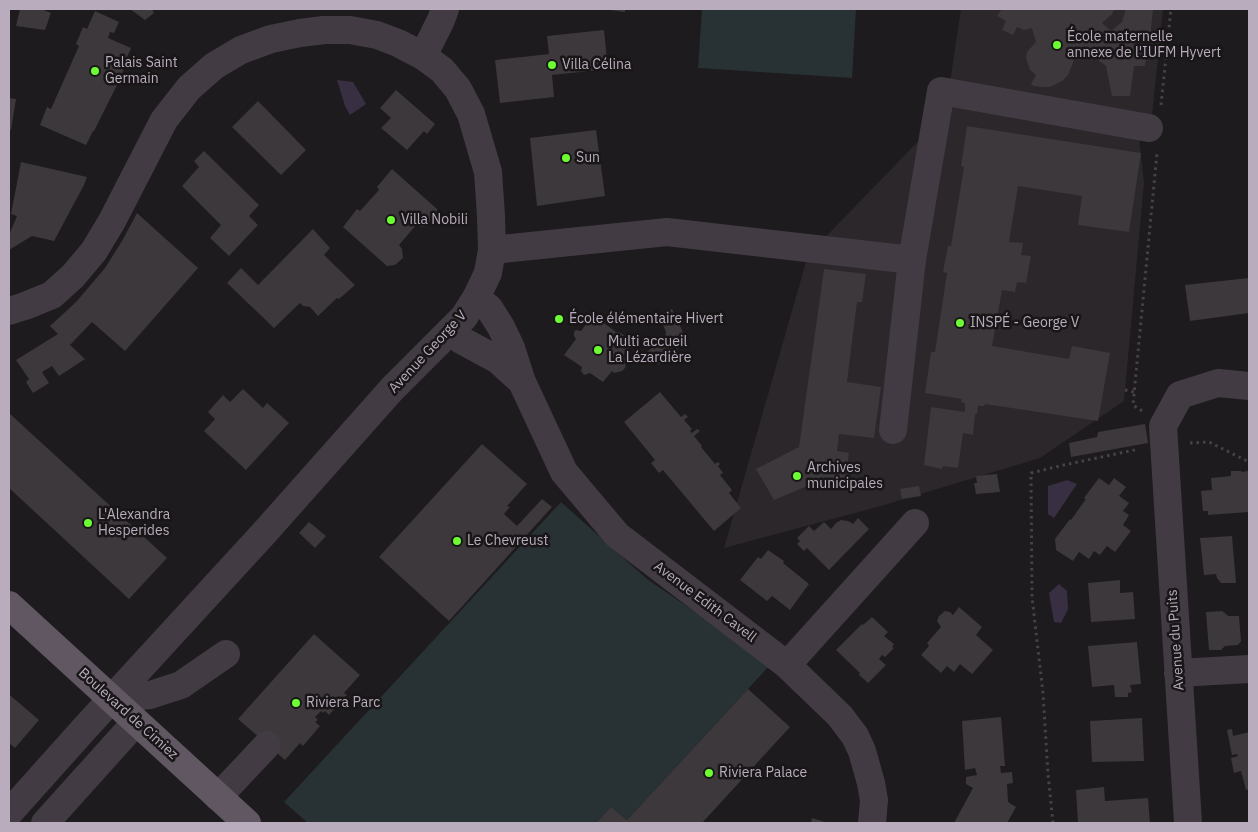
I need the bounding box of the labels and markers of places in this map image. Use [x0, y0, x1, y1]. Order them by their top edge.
place label: École maternelle annexe de l'IUFM Hyvert [1067, 29, 1221, 62]
marker: École maternelle annexe de l'IUFM Hyvert [1051, 39, 1063, 51]
place label: Palais Saint Germain [105, 55, 178, 88]
place label: Villa Célina [562, 57, 631, 73]
marker: Villa Célina [546, 59, 558, 71]
marker: Palais Saint Germain [89, 65, 101, 77]
place label: Sun [576, 150, 600, 166]
marker: Sun [560, 152, 572, 164]
place label: Villa Nobili [401, 212, 468, 228]
marker: Villa Nobili [385, 214, 397, 226]
place label: École élémentaire Hivert [569, 311, 724, 327]
marker: École élémentaire Hivert [553, 313, 565, 325]
place label: INSPÉ - George V [970, 315, 1079, 331]
marker: INSPÉ - George V [954, 317, 966, 329]
place label: Multi accueil La Lézardière [608, 334, 691, 367]
marker: Multi accueil La Lézardière [592, 344, 604, 356]
place label: Archives municipales [807, 460, 883, 492]
marker: Archives municipales [791, 470, 803, 482]
place label: L'Alexandra Hesperides [98, 507, 170, 540]
marker: L'Alexandra Hesperides [82, 517, 94, 529]
place label: Le Chevreust [467, 533, 548, 549]
marker: Le Chevreust [451, 535, 463, 547]
place label: Riviera Parc [306, 695, 380, 711]
marker: Riviera Parc [290, 697, 302, 709]
place label: Riviera Palace [719, 765, 807, 781]
marker: Riviera Palace [703, 767, 715, 779]

